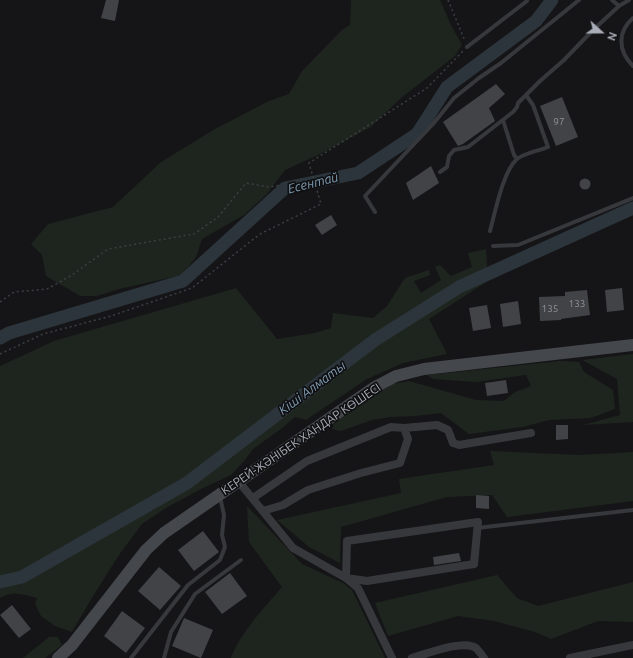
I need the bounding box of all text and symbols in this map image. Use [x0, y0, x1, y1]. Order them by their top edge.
north arrow [581, 12, 621, 52]
text: N [605, 30, 619, 42]
house number: 97 [553, 116, 565, 128]
water label: Есентай [286, 169, 340, 197]
house number: 133 [569, 298, 585, 310]
house number: 135 [542, 303, 558, 315]
water label: Кіші Алматы [275, 358, 349, 418]
street label: КЕРЕЙ-ЖӘНІБЕК ХАНДАР КӨШЕСІ [219, 380, 383, 498]

